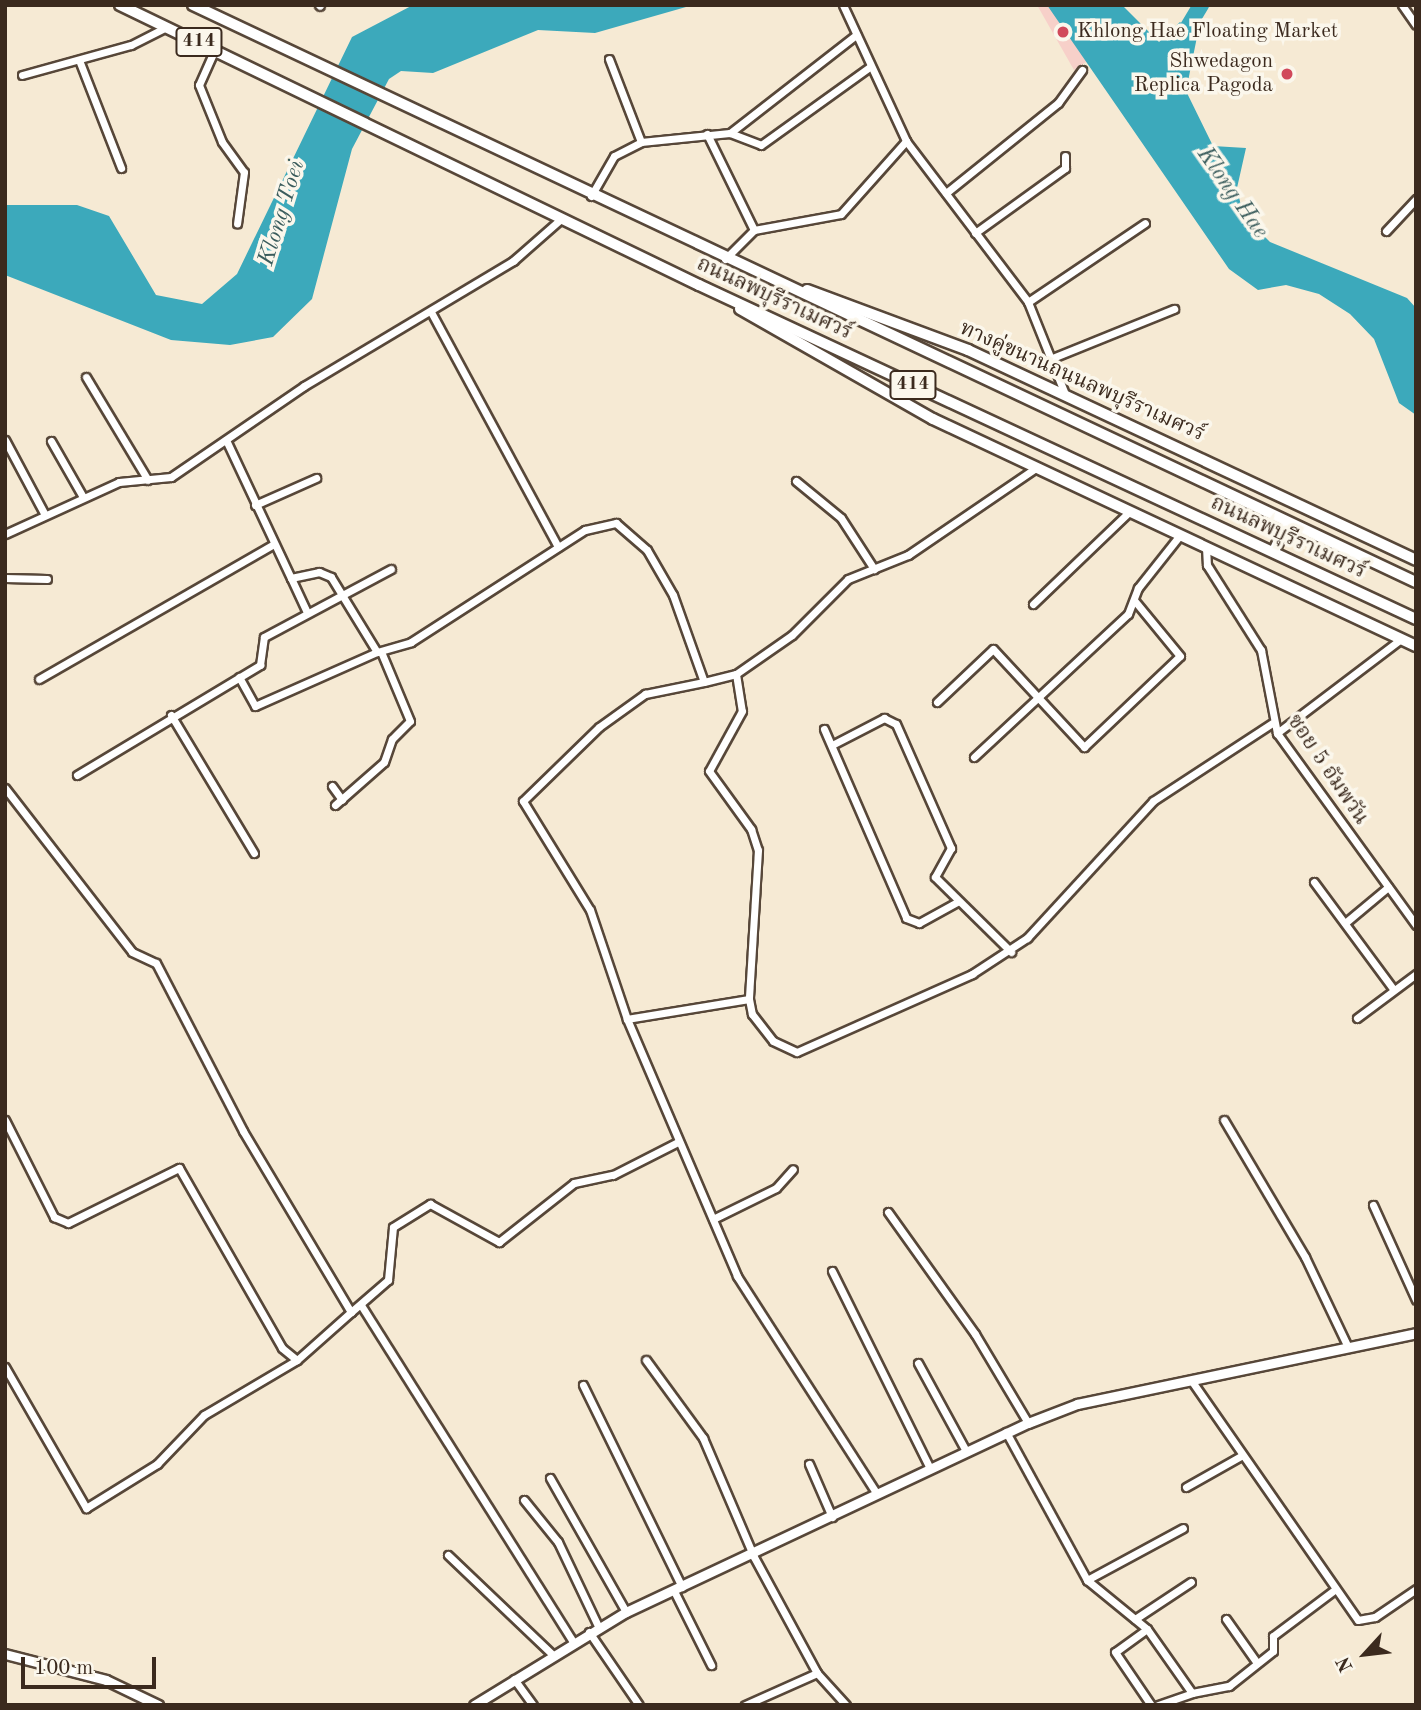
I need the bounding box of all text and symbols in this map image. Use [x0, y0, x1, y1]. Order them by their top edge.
place label: Khlong Hae Floating Market [1077, 19, 1338, 45]
marker: Khlong Hae Floating Market [1055, 24, 1071, 40]
road number: 414 [174, 26, 224, 58]
place label: Shwedagon Replica Pagoda [1134, 49, 1273, 99]
marker: Shwedagon Replica Pagoda [1279, 66, 1295, 82]
water label: Klong Hae [1190, 142, 1274, 244]
water label: Klong Toei [253, 157, 311, 269]
street label: ถนนลพบุรีราเมศวร์ [692, 252, 856, 346]
street label: ทางคู่ขนานถนนลพบุรีราเมศวร์ [956, 317, 1208, 447]
road number: 414 [888, 370, 937, 400]
street label: ถนนลพบุรีราเมศวร์ [1206, 491, 1370, 585]
street label: ซอย 5 อัมพวัน [1281, 710, 1373, 830]
north arrow [1330, 1619, 1400, 1689]
scale bar [24, 1644, 159, 1688]
text: N [1334, 1653, 1358, 1675]
text: 100 m [34, 1658, 93, 1679]

